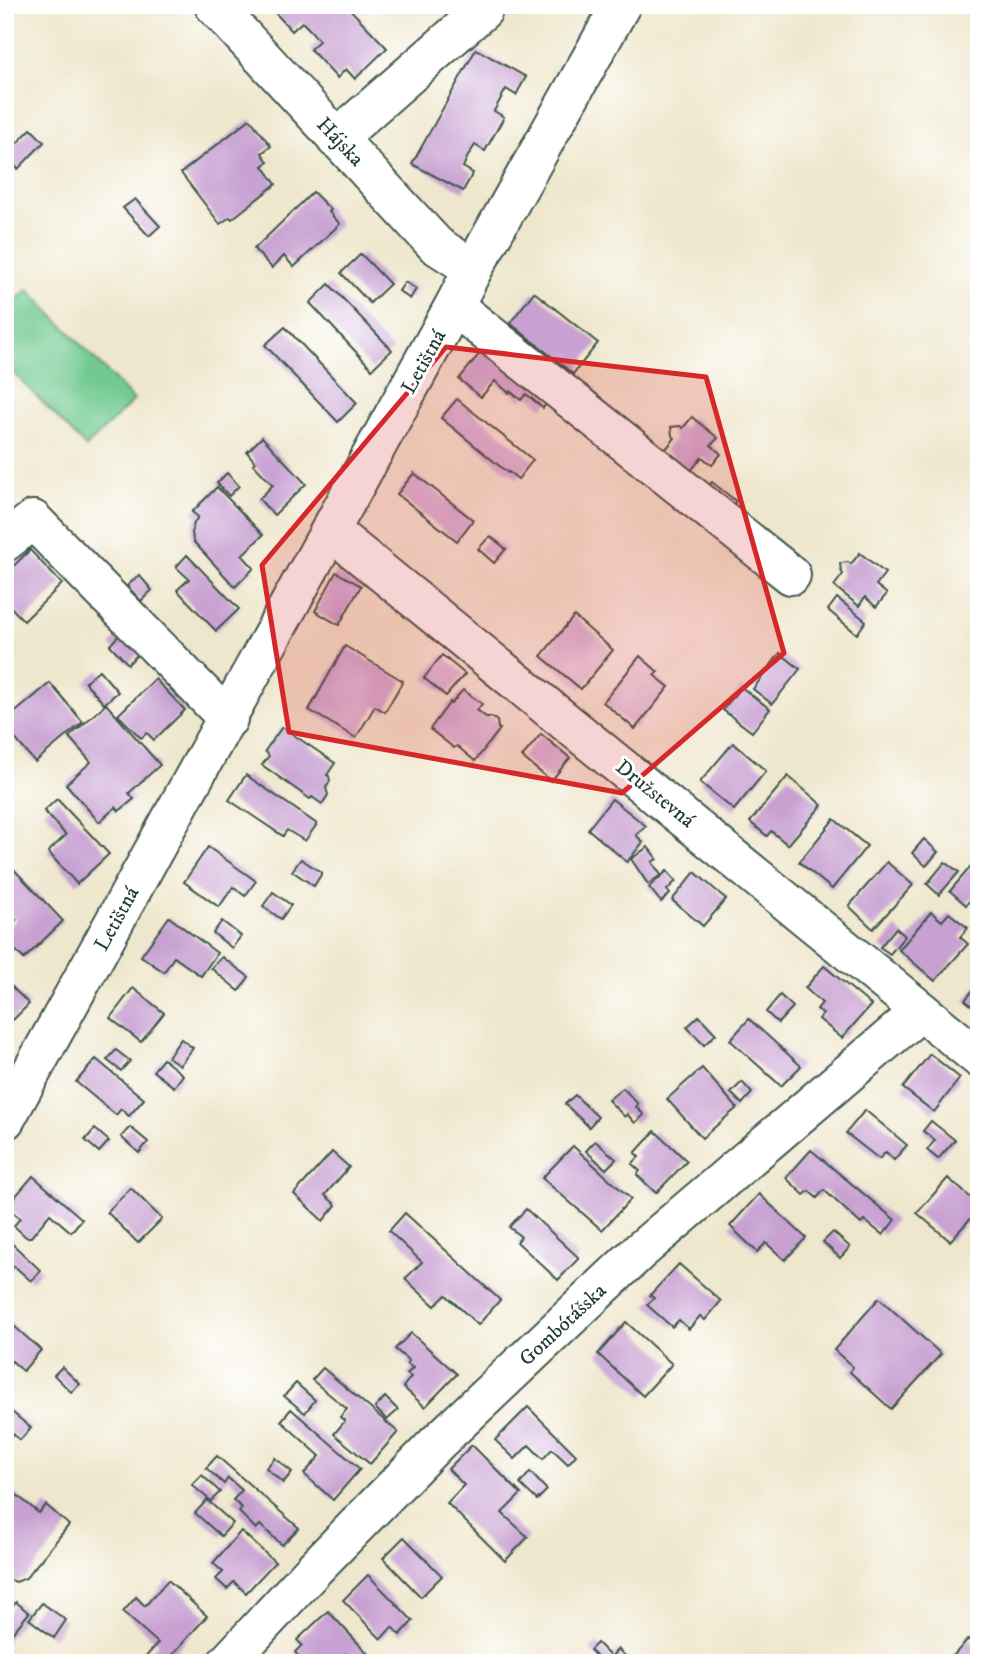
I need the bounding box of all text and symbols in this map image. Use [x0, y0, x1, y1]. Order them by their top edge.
street label: Hájska [311, 112, 369, 172]
street label: Letištná [396, 325, 452, 399]
street label: Družstevná [610, 754, 700, 834]
street label: Letištná [89, 882, 145, 956]
street label: Gombótášska [514, 1278, 612, 1372]

